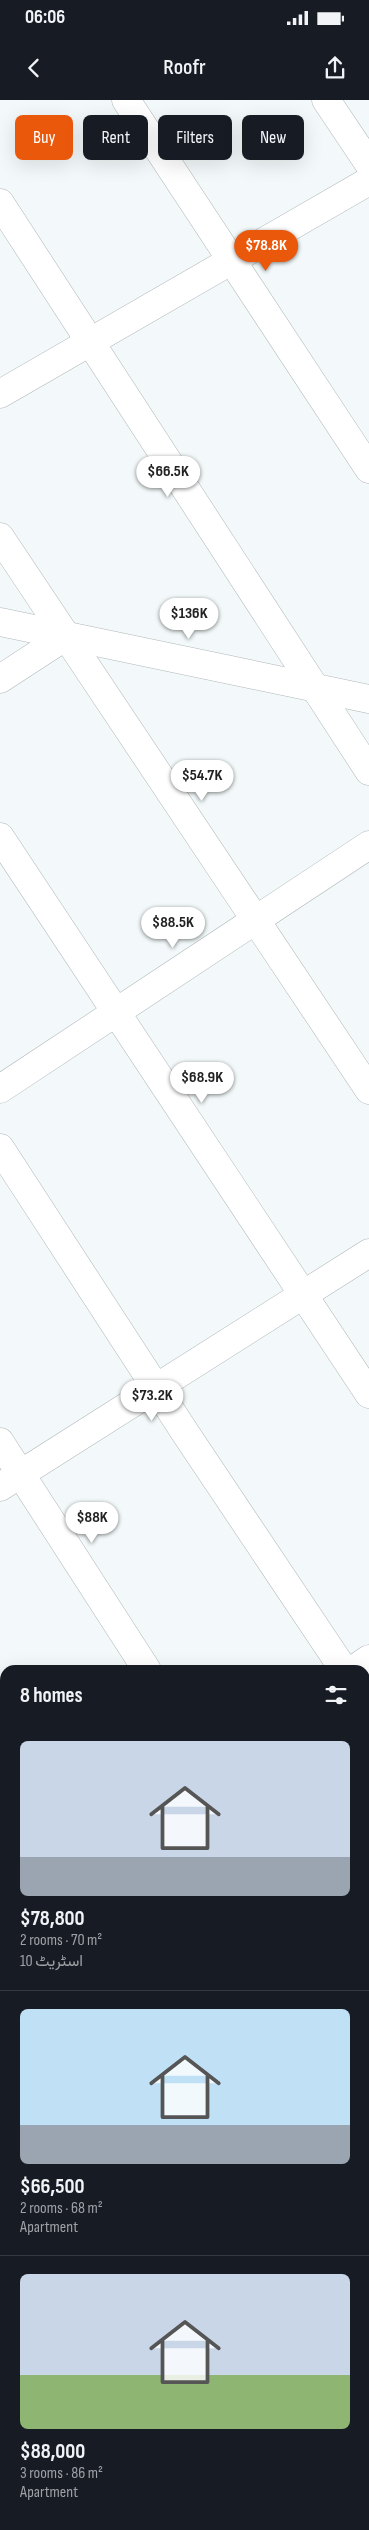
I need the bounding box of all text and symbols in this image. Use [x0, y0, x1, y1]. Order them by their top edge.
text: 06:06 [25, 6, 65, 29]
icon: back [20, 54, 48, 82]
text: Roofr [163, 54, 206, 81]
icon: share [321, 54, 349, 82]
chip: Buy [15, 115, 73, 160]
chip: Rent [83, 115, 148, 160]
chip: Filters [158, 115, 232, 160]
chip: New [242, 115, 304, 160]
pin: $78.8K [225, 230, 307, 272]
text: $78.8K [245, 236, 287, 255]
pin: $66.5K [127, 456, 209, 498]
text: $66.5K [147, 462, 189, 481]
pin: $136K [154, 598, 224, 640]
text: $136K [170, 604, 208, 623]
pin: $54.7K [161, 760, 243, 802]
text: $54.7K [182, 766, 222, 785]
pin: $88.5K [132, 906, 214, 949]
text: $88.5K [152, 913, 194, 932]
pin: $68.9K [161, 1062, 243, 1104]
text: $68.9K [181, 1068, 223, 1087]
pin: $73.2K [111, 1380, 193, 1422]
text: $73.2K [131, 1386, 173, 1405]
pin: $88K [62, 1502, 122, 1544]
text: $88K [76, 1508, 108, 1527]
icon: filters [322, 1681, 350, 1709]
text: 8 homes [20, 1683, 83, 1708]
icon: home [140, 1773, 230, 1863]
text: $78,800 [20, 1906, 85, 1931]
text: 2 rooms · 70 m² [20, 1931, 102, 1950]
text: اسٹریٹ 10 [20, 1952, 83, 1971]
icon: home [140, 2042, 230, 2132]
text: $66,500 [20, 2174, 85, 2199]
text: 2 rooms · 68 m² [20, 2199, 103, 2218]
text: Apartment [20, 2218, 78, 2237]
icon: home [140, 2307, 230, 2397]
text: $88,000 [20, 2439, 85, 2464]
text: 3 rooms · 86 m² [20, 2464, 103, 2483]
text: Apartment [20, 2483, 78, 2502]

